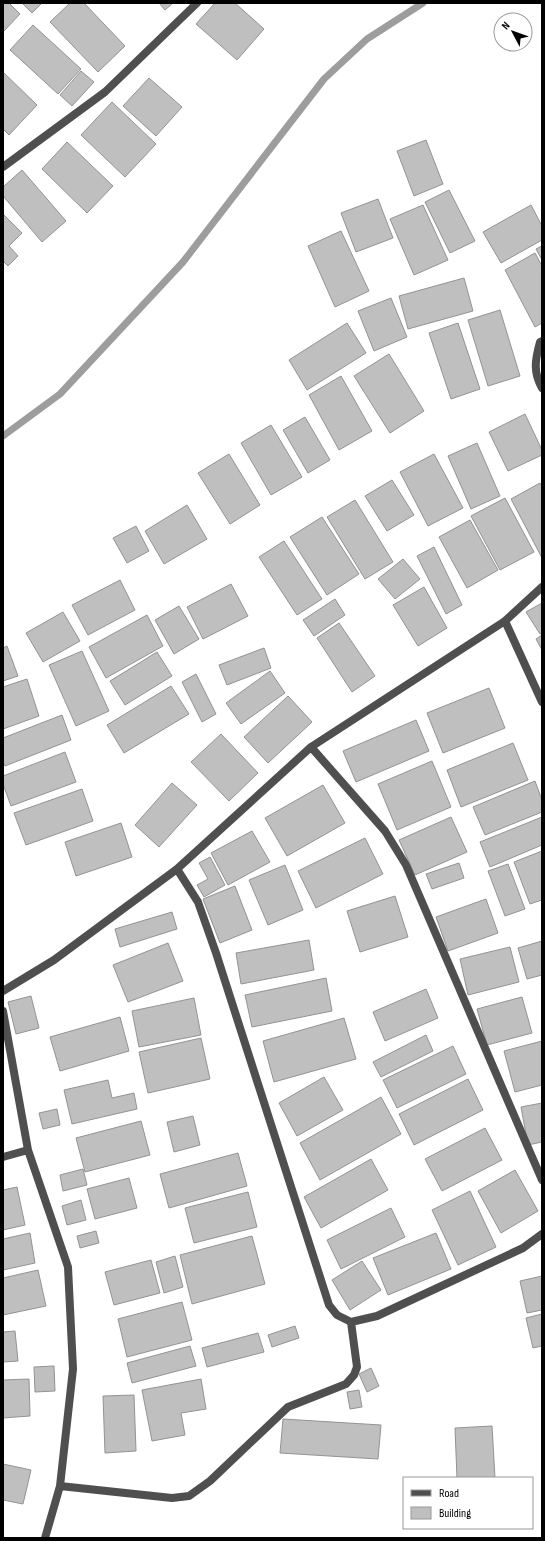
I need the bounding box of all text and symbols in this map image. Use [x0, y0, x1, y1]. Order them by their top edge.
north arrow [493, 12, 533, 52]
text: N [499, 19, 513, 32]
legend [403, 1477, 533, 1529]
text: Road [439, 1486, 459, 1501]
text: Building [439, 1506, 471, 1521]

